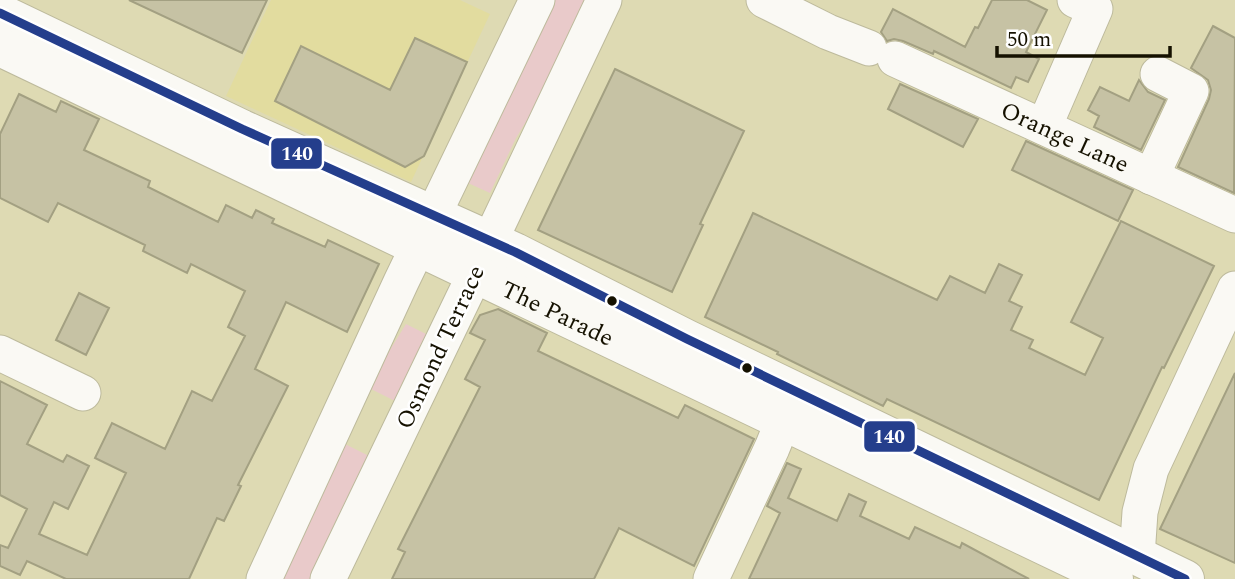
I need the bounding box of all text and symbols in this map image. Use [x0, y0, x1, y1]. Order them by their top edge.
scale bar [997, 14, 1170, 58]
text: 50 m [1007, 24, 1051, 56]
street label: Orange Lane [994, 93, 1135, 183]
line badge: 140 [270, 137, 323, 170]
text: 140 [281, 140, 313, 169]
street label: Osmond Terrace [387, 259, 495, 435]
street label: The Parade [495, 272, 620, 357]
unlabelled marker [605, 294, 619, 308]
unlabelled marker [740, 361, 754, 375]
line badge: 140 [863, 420, 916, 453]
text: 140 [873, 423, 905, 452]

